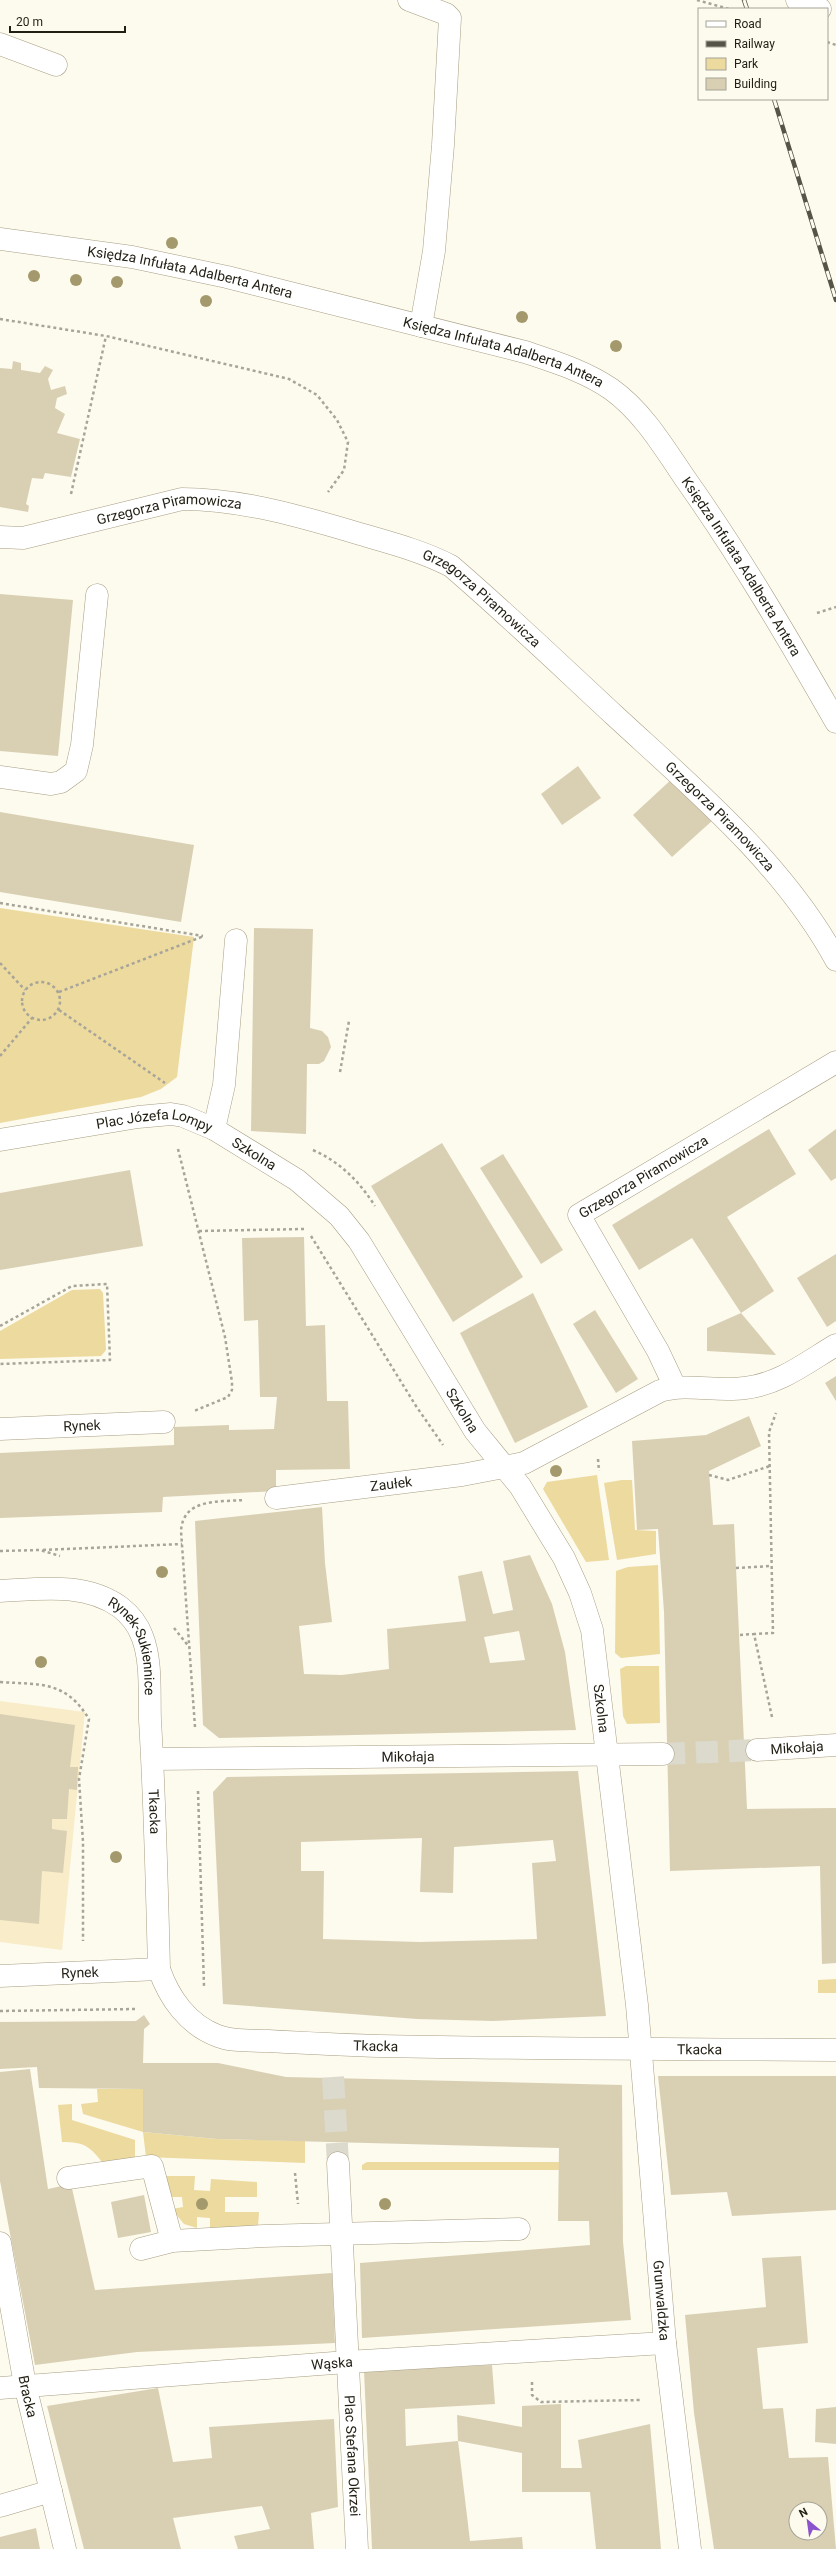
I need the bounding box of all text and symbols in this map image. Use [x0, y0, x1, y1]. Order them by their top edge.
scale bar [10, 8, 125, 34]
legend [698, 8, 828, 100]
text: 20 m [16, 15, 43, 29]
text: Road [734, 17, 762, 31]
text: Railway [734, 37, 775, 51]
text: Park [734, 57, 759, 71]
text: Building [734, 77, 777, 91]
street label: Księdza Infułata Adalberta Antera [86, 243, 294, 301]
street label: Księdza Infułata Adalberta Antera [402, 314, 607, 391]
street label: Księdza Infułata Adalberta Antera [679, 474, 804, 659]
street label: Grzegorza Piramowicza [95, 491, 243, 528]
street label: Grzegorza Piramowicza [420, 546, 544, 650]
street label: Grzegorza Piramowicza [662, 758, 778, 874]
street label: Plac Józefa Lompy [95, 1106, 215, 1136]
street label: Grzegorza Piramowicza [576, 1132, 711, 1221]
street label: Szkolna [229, 1134, 279, 1173]
street label: Szkolna [443, 1385, 482, 1435]
street label: Rynek [63, 1417, 102, 1434]
street label: Zaułek [369, 1473, 414, 1494]
street label: Rynek-Sukiennice [106, 1594, 158, 1695]
street label: Szkolna [591, 1683, 612, 1734]
street label: Mikołaja [770, 1738, 824, 1757]
street label: Mikołaja [381, 1748, 435, 1765]
street label: Tkacka [146, 1789, 163, 1834]
street label: Rynek [61, 1964, 100, 1981]
street label: Tkacka [353, 2037, 398, 2054]
street label: Tkacka [677, 2041, 722, 2057]
street label: Grunwaldzka [650, 2259, 673, 2341]
street label: Wąska [311, 2354, 353, 2373]
street label: Bracka [15, 2374, 41, 2419]
street label: Plac Stefana Okrzei [341, 2395, 363, 2517]
north arrow [788, 2501, 828, 2541]
text: N [797, 2505, 810, 2520]

